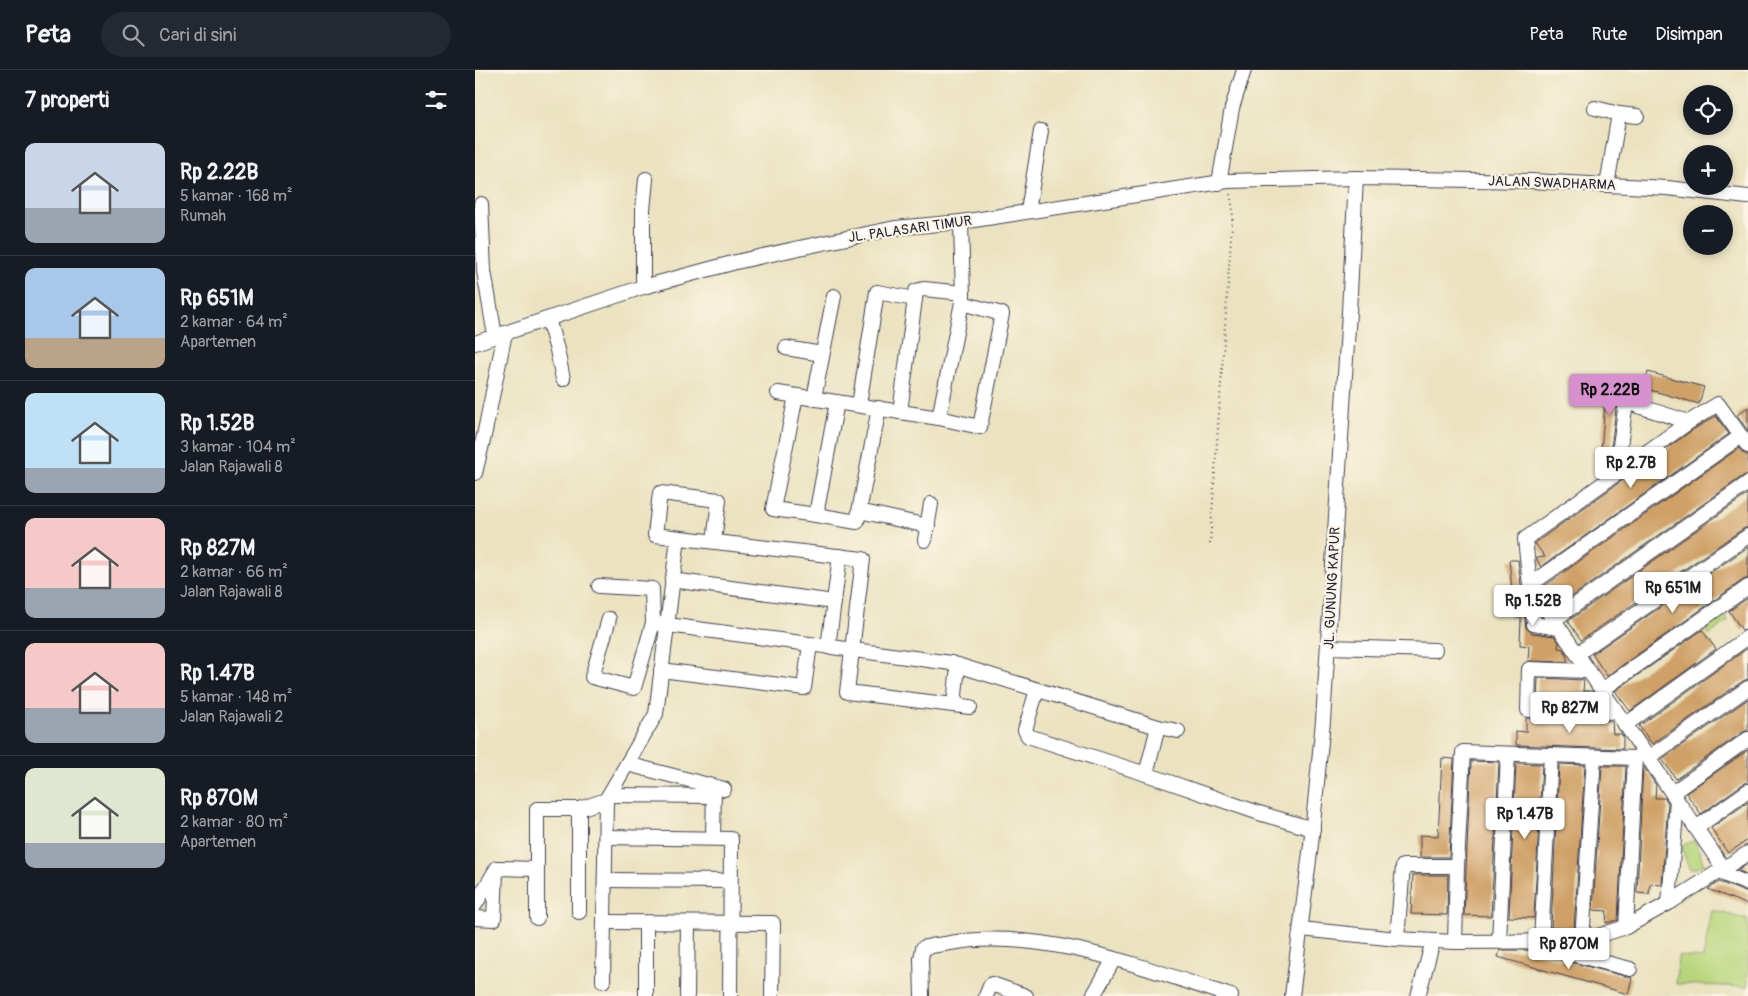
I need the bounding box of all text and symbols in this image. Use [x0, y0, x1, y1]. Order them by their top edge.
search box [101, 12, 451, 57]
text: Peta [25, 20, 71, 49]
icon: search [119, 21, 147, 49]
text: Cari di sini [159, 23, 236, 47]
text: Peta [1529, 23, 1564, 46]
text: Rute [1592, 23, 1627, 46]
text: Disimpan [1655, 23, 1723, 46]
map controls [1683, 85, 1733, 255]
button: locate [1683, 85, 1733, 135]
icon: filters [422, 86, 450, 114]
text: 7 properti [25, 87, 109, 114]
button: + [1683, 145, 1733, 195]
text: Rp 2.22B [180, 159, 258, 186]
icon: home [65, 163, 125, 223]
street label: JALAN SWADHARMA [1488, 172, 1616, 194]
text: 5 kamar · 168 m² [180, 186, 293, 206]
button: − [1683, 205, 1733, 255]
text: Rumah [180, 206, 226, 226]
street label: JL. PALASARI TIMUR [847, 212, 973, 246]
text: Rp 651M [180, 285, 254, 312]
icon: home [65, 288, 125, 348]
text: 2 kamar · 64 m² [180, 312, 288, 332]
text: Apartemen [180, 332, 256, 352]
pin: Rp 2.22B [1558, 374, 1662, 416]
text: Rp 2.22B [1580, 380, 1640, 400]
text: Rp 1.52B [180, 410, 254, 437]
icon: home [65, 413, 125, 473]
text: 3 kamar · 104 m² [180, 437, 296, 457]
pin: Rp 2.7B [1585, 446, 1677, 489]
text: Rp 2.7B [1606, 453, 1656, 473]
text: Jalan Rajawali 8 [180, 457, 283, 477]
street label: JL. GUNUNG KAPUR [1320, 526, 1344, 650]
text: Rp 827M [180, 535, 255, 562]
icon: home [65, 538, 125, 598]
text: 2 kamar · 66 m² [180, 562, 288, 582]
pin: Rp 651M [1627, 572, 1719, 614]
text: Rp 651M [1645, 578, 1701, 598]
text: Jalan Rajawali 8 [180, 582, 283, 602]
pin: Rp 1.52B [1481, 584, 1585, 627]
text: Rp 1.52B [1505, 591, 1561, 611]
text: Rp 1.47B [180, 660, 255, 687]
icon: home [65, 663, 125, 723]
text: 5 kamar · 148 m² [180, 687, 292, 707]
pin: Rp 827M [1524, 692, 1616, 734]
text: Rp 827M [1541, 698, 1599, 718]
text: Jalan Rajawali 2 [180, 707, 284, 727]
text: Rp 870M [180, 785, 258, 812]
icon: home [65, 788, 125, 848]
pin: Rp 1.47B [1473, 798, 1577, 840]
text: Rp 1.47B [1497, 804, 1553, 824]
text: 2 kamar · 80 m² [180, 812, 288, 832]
text: Apartemen [180, 832, 256, 852]
pin: Rp 870M [1523, 928, 1615, 970]
text: Rp 870M [1539, 934, 1599, 954]

